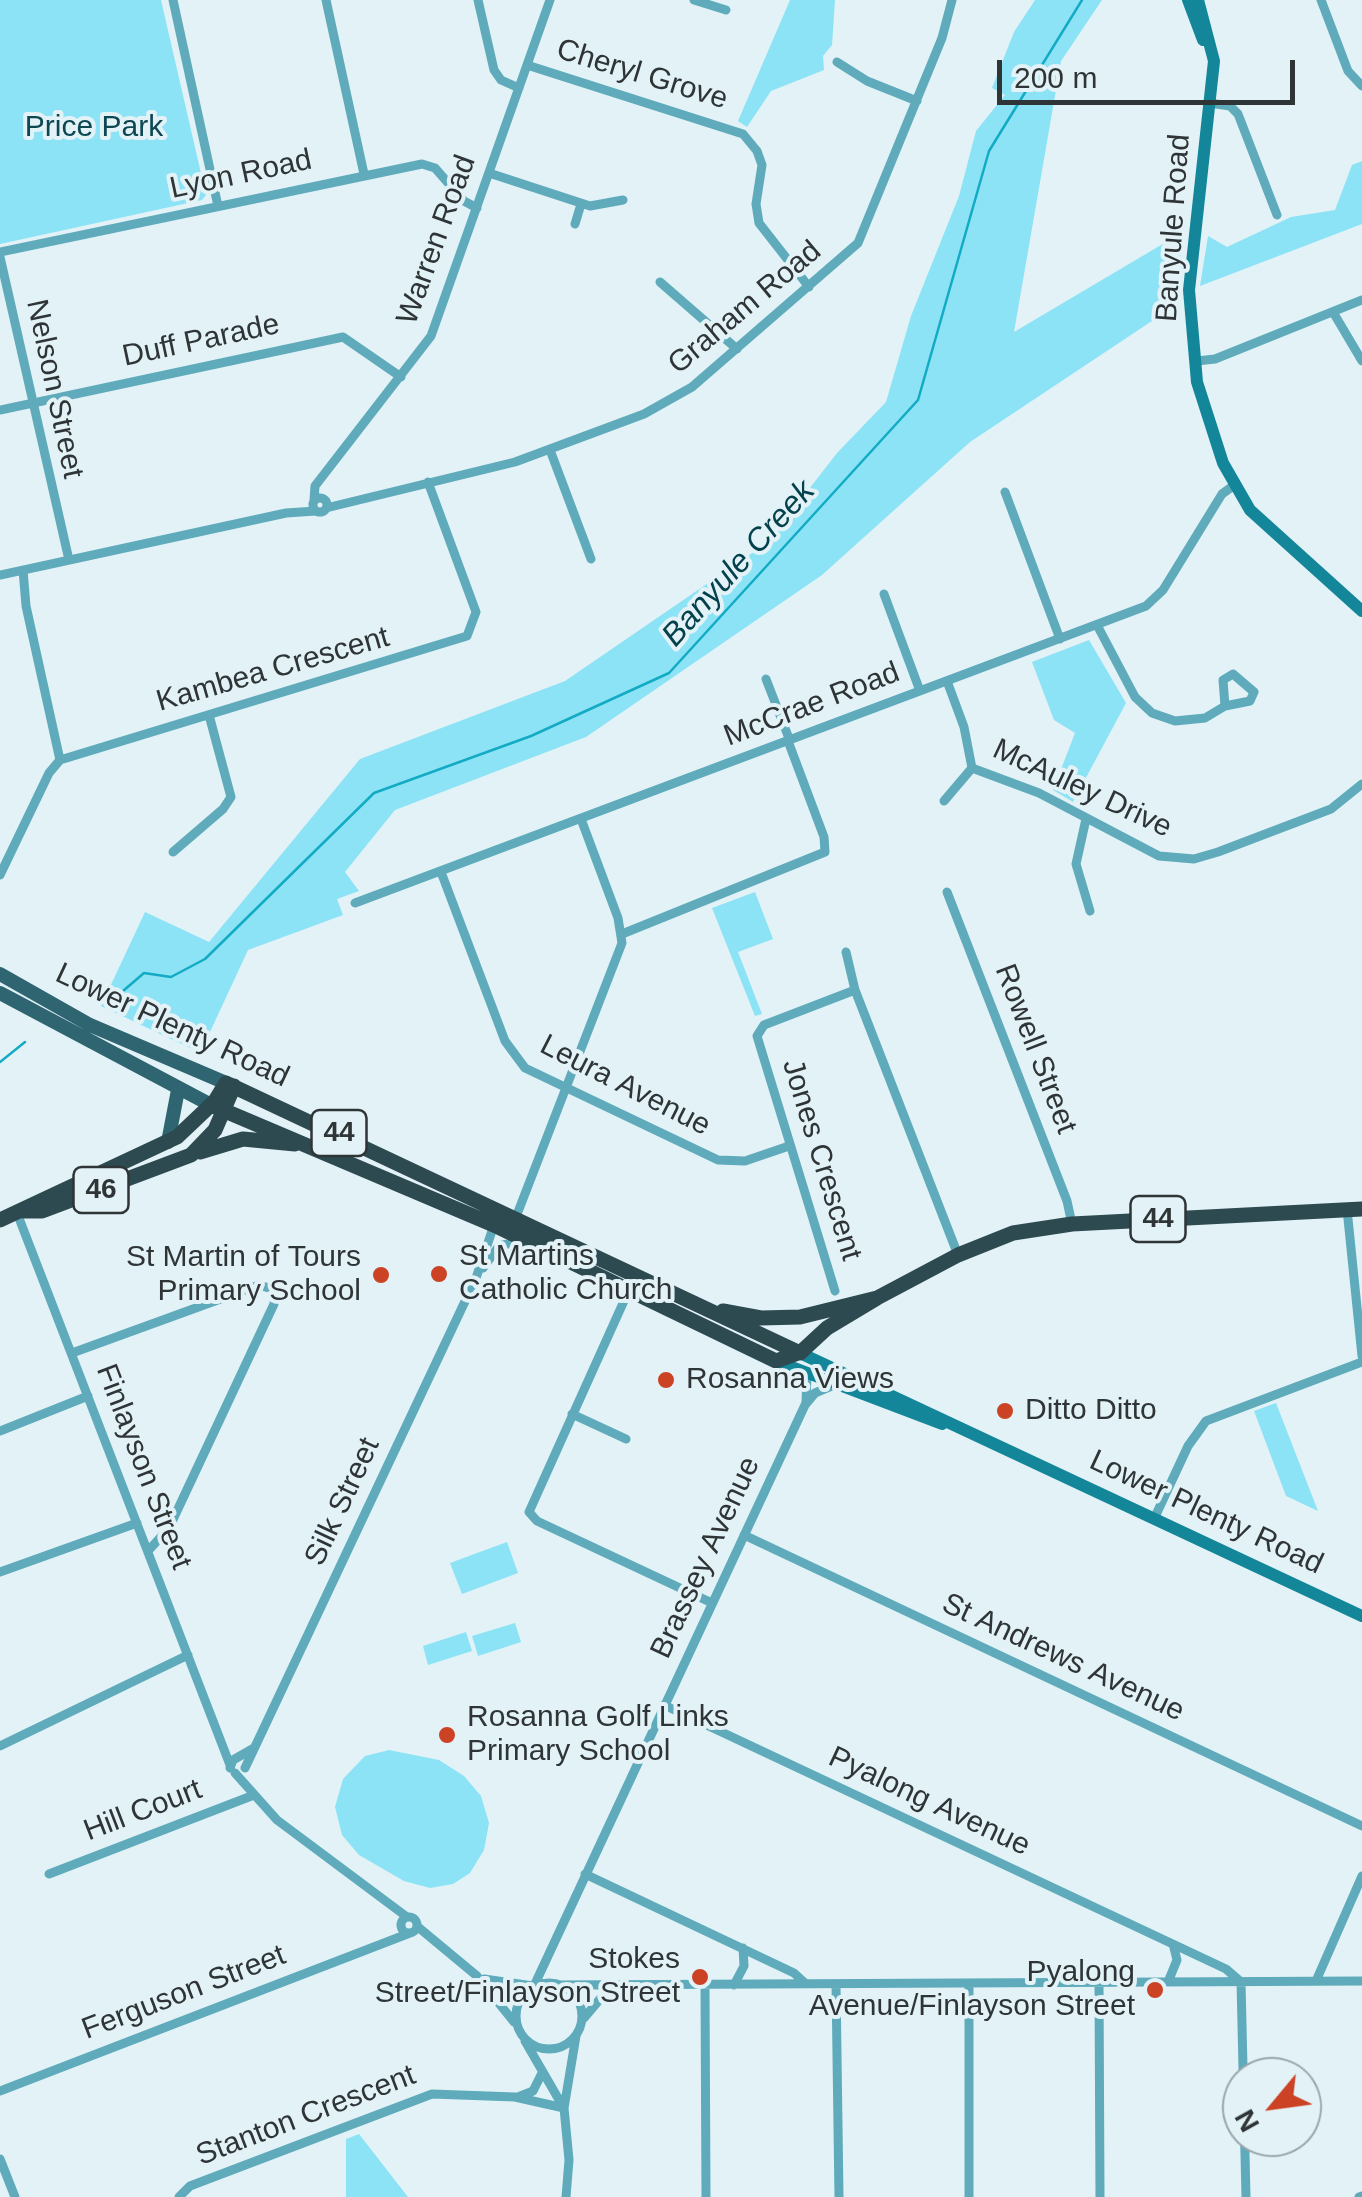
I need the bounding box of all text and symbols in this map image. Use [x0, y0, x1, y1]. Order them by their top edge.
street label: Cheryl Grove [552, 32, 732, 118]
scale bar [1002, 40, 1300, 102]
text: 200 m [1014, 61, 1097, 94]
park label: Price Park [25, 110, 163, 146]
street label: Banyule Road [1149, 133, 1199, 323]
street label: Lyon Road [167, 142, 315, 208]
street label: Warren Road [390, 151, 484, 329]
street label: Graham Road [661, 234, 829, 382]
street label: Nelson Street [17, 296, 91, 482]
street label: Duff Parade [119, 307, 283, 375]
water label: Banyule Creek [655, 473, 823, 655]
street label: Kambea Crescent [153, 620, 393, 720]
street label: McCrae Road [719, 655, 905, 755]
street label: McAuley Drive [987, 732, 1177, 846]
street label: Lower Plenty Road [50, 956, 294, 1096]
street label: Rowell Street [986, 959, 1084, 1139]
street label: Leura Avenue [534, 1028, 716, 1144]
street label: Jones Crescent [773, 1055, 869, 1265]
road number: 44 [312, 1110, 366, 1156]
road number: 46 [74, 1167, 128, 1213]
road number: 44 [1130, 1196, 1186, 1242]
place label: St Martins Catholic Church [459, 1239, 672, 1310]
place label: St Martin of Tours Primary School [126, 1240, 361, 1310]
marker: St Martins Catholic Church [428, 1263, 450, 1285]
marker: St Martin of Tours Primary School [370, 1264, 392, 1286]
street label: Finlayson Street [87, 1359, 199, 1575]
place label: Rosanna Views [686, 1362, 894, 1398]
marker: Rosanna Views [655, 1369, 677, 1391]
place label: Ditto Ditto [1025, 1393, 1157, 1429]
marker: Ditto Ditto [994, 1400, 1016, 1422]
street label: Silk Street [298, 1432, 388, 1572]
street label: Lower Plenty Road [1084, 1443, 1328, 1583]
street label: Brassey Avenue [644, 1452, 768, 1664]
street label: St Andrews Avenue [936, 1586, 1190, 1730]
place label: Rosanna Golf Links Primary School [467, 1700, 729, 1770]
marker: Rosanna Golf Links Primary School [436, 1724, 458, 1746]
street label: Pyalong Avenue [823, 1740, 1035, 1864]
street label: Hill Court [79, 1772, 207, 1850]
street label: Ferguson Street [77, 1938, 291, 2048]
place label: Stokes Street/Finlayson Street [375, 1942, 680, 2012]
place label: Pyalong Avenue/Finlayson Street [809, 1955, 1135, 2026]
marker: Stokes Street/Finlayson Street [689, 1966, 711, 1988]
marker: Pyalong Avenue/Finlayson Street [1144, 1979, 1166, 2001]
north arrow [1222, 2057, 1322, 2157]
street label: Stanton Crescent [191, 2058, 421, 2174]
text: N [1229, 2104, 1266, 2137]

